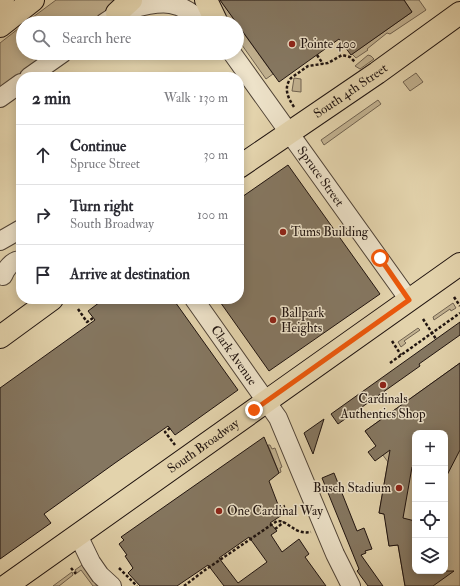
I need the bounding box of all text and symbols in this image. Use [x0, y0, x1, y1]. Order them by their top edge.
search box [16, 16, 244, 60]
icon: search [30, 27, 52, 49]
text: Search here [62, 29, 131, 48]
place label: Pointe 400 [300, 36, 356, 52]
marker: Pointe 400 [287, 39, 297, 49]
street label: South 4th Street [310, 60, 391, 122]
text: 2 min [32, 88, 71, 109]
text: Walk · 130 m [164, 90, 228, 106]
text: Continue [70, 137, 126, 156]
street label: Spruce Street [294, 143, 347, 210]
icon: ahead [32, 144, 54, 166]
text: 30 m [204, 147, 228, 163]
text: Spruce Street [70, 156, 140, 172]
text: Turn right [70, 197, 133, 216]
icon: right [32, 204, 54, 226]
text: 100 m [197, 207, 228, 223]
text: South Broadway [70, 216, 154, 232]
place label: Tums Building [291, 224, 369, 240]
marker: Tums Building [278, 227, 288, 237]
route start [371, 249, 389, 267]
icon: arrive [32, 264, 54, 286]
text: Arrive at destination [70, 265, 190, 284]
place label: Ballpark Heights [281, 305, 325, 336]
marker: Ballpark Heights [268, 315, 278, 325]
street label: Clark Avenue [207, 322, 261, 389]
marker: Cardinals Authentics Shop [378, 380, 388, 390]
place label: Cardinals Authentics Shop [340, 391, 426, 423]
route end [245, 401, 263, 419]
street label: South Broadway [164, 415, 243, 477]
map controls [412, 430, 448, 574]
button: + [412, 430, 448, 466]
button: − [412, 466, 448, 502]
place label: Busch Stadium [313, 480, 391, 496]
marker: Busch Stadium [394, 483, 404, 493]
button: locate [412, 502, 448, 538]
place label: One Cardinal Way [227, 503, 323, 520]
marker: One Cardinal Way [214, 506, 224, 516]
button: layers [412, 538, 448, 574]

